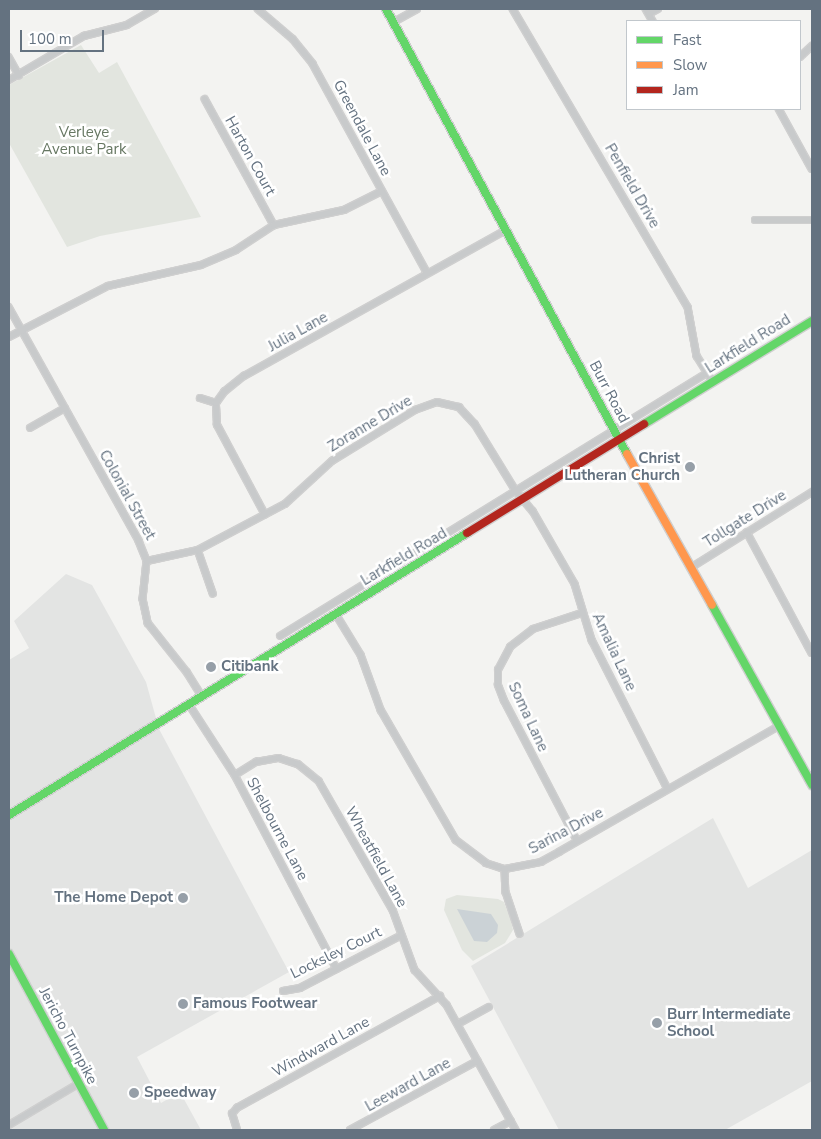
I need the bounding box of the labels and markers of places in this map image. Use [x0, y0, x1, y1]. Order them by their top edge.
place label: Christ Lutheran Church [564, 449, 680, 484]
marker: Christ Lutheran Church [684, 461, 696, 473]
place label: Citibank [221, 658, 279, 676]
marker: Citibank [205, 661, 217, 673]
place label: The Home Depot [54, 889, 173, 907]
marker: The Home Depot [177, 892, 189, 904]
place label: Famous Footwear [193, 995, 317, 1013]
marker: Famous Footwear [177, 998, 189, 1010]
place label: Burr Intermediate School [667, 1005, 791, 1040]
marker: Burr Intermediate School [651, 1017, 663, 1029]
place label: Speedway [144, 1084, 216, 1102]
marker: Speedway [128, 1087, 140, 1099]

